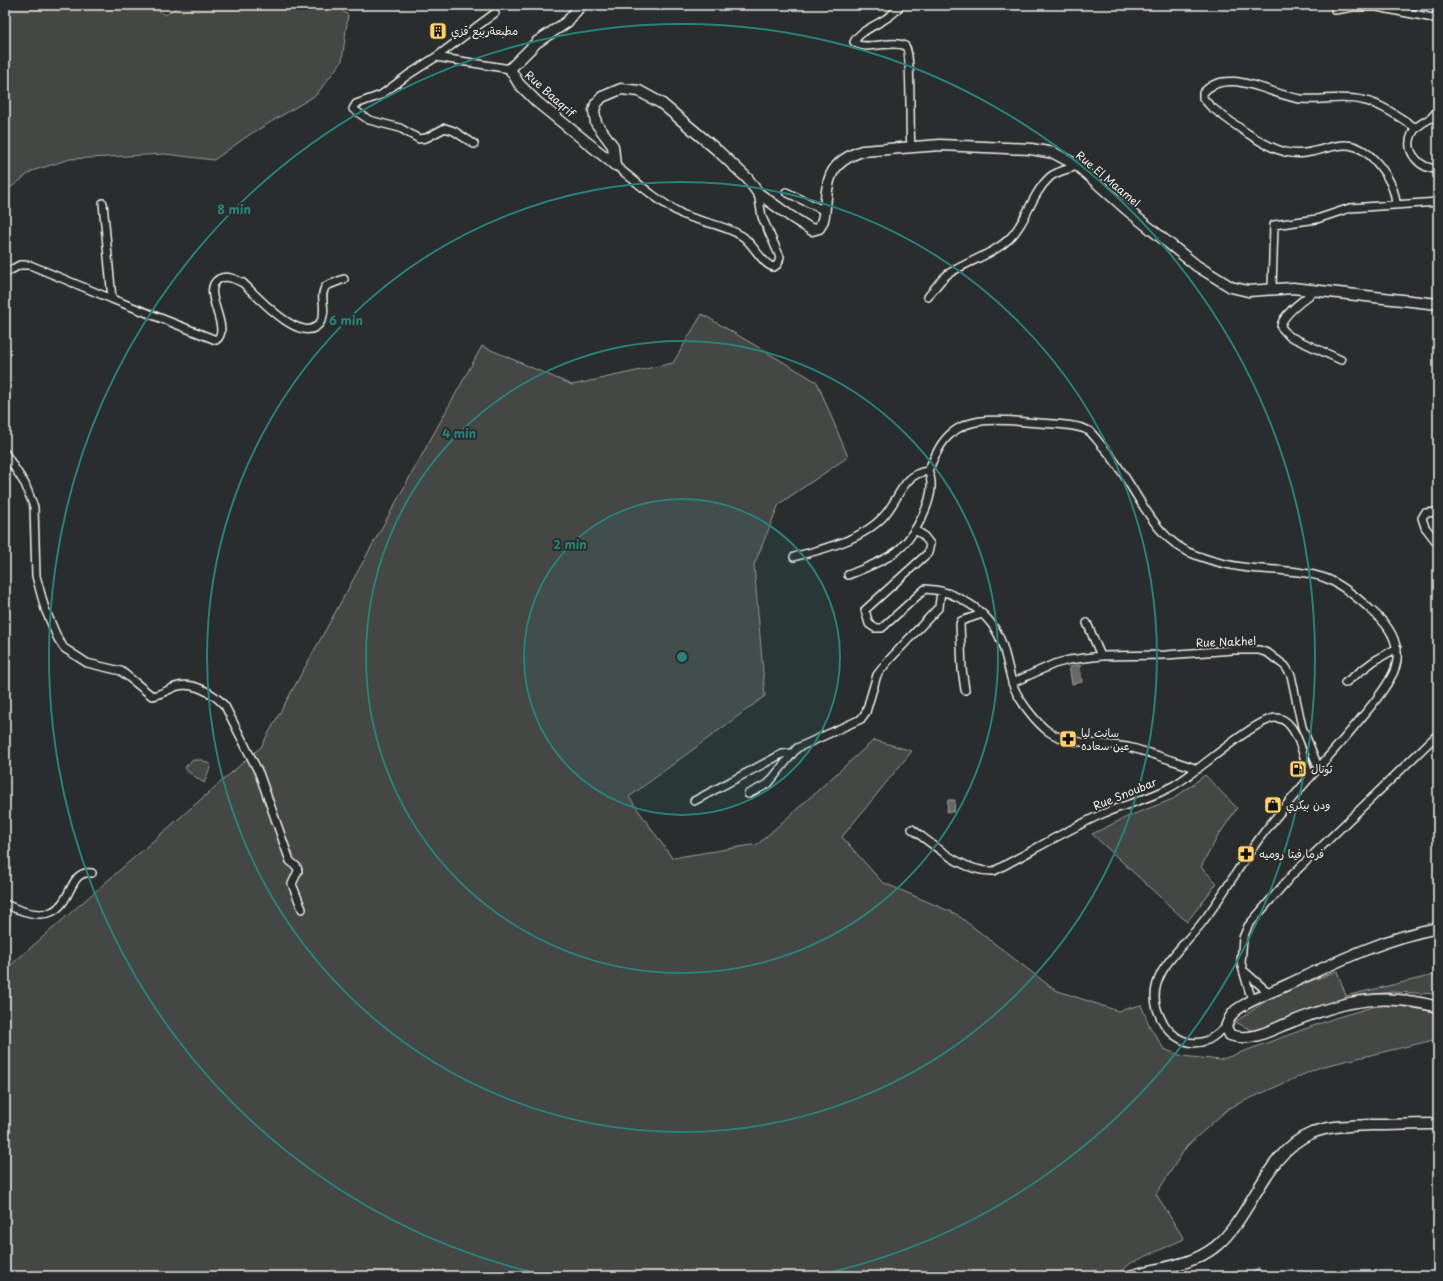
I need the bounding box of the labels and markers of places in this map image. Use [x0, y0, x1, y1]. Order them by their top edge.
building icon: مطبعةربيع قزي [428, 21, 448, 41]
place label: مطبعةربيع قزي [451, 22, 518, 40]
centre of rings [675, 650, 689, 664]
place label: سانت ليا عين سعاده [1081, 724, 1130, 754]
pharmacy icon: سانت ليا عين سعاده [1058, 729, 1078, 749]
fuel station icon: توتال [1288, 759, 1308, 779]
place label: توتال [1311, 760, 1333, 777]
shop icon: ودن بيكري [1263, 795, 1283, 815]
place label: ودن بيكري [1286, 796, 1330, 814]
pharmacy icon: فرما فيتا روميه [1236, 844, 1256, 864]
place label: فرما فيتا روميه [1259, 845, 1324, 862]

